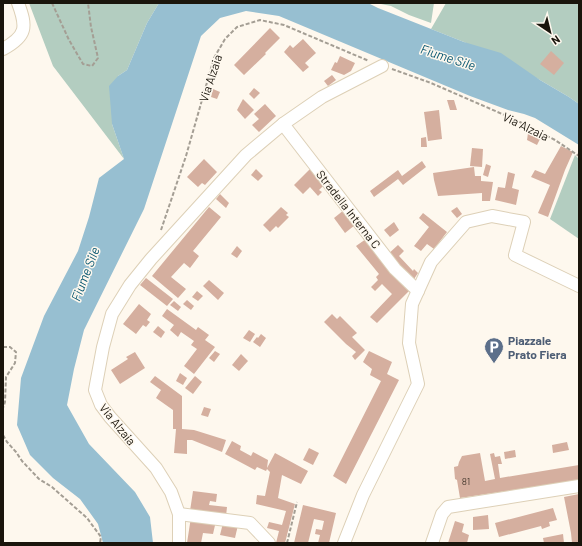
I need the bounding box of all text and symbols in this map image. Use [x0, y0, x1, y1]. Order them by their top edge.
north arrow [530, 12, 570, 52]
text: N [549, 33, 563, 48]
water label: Fiume Sile [418, 41, 478, 73]
street label: Via Alzaia [196, 52, 224, 104]
street label: Via Alzaia [501, 109, 551, 143]
street label: Stradella Interna C [314, 167, 384, 251]
water label: Fiume Sile [67, 244, 103, 303]
place label: Piazzale Prato Fiera [508, 333, 567, 361]
parking icon: Piazzale Prato Fiera [483, 336, 505, 364]
street label: Via Alzaia [97, 400, 139, 448]
house number: 81 [462, 475, 470, 487]

